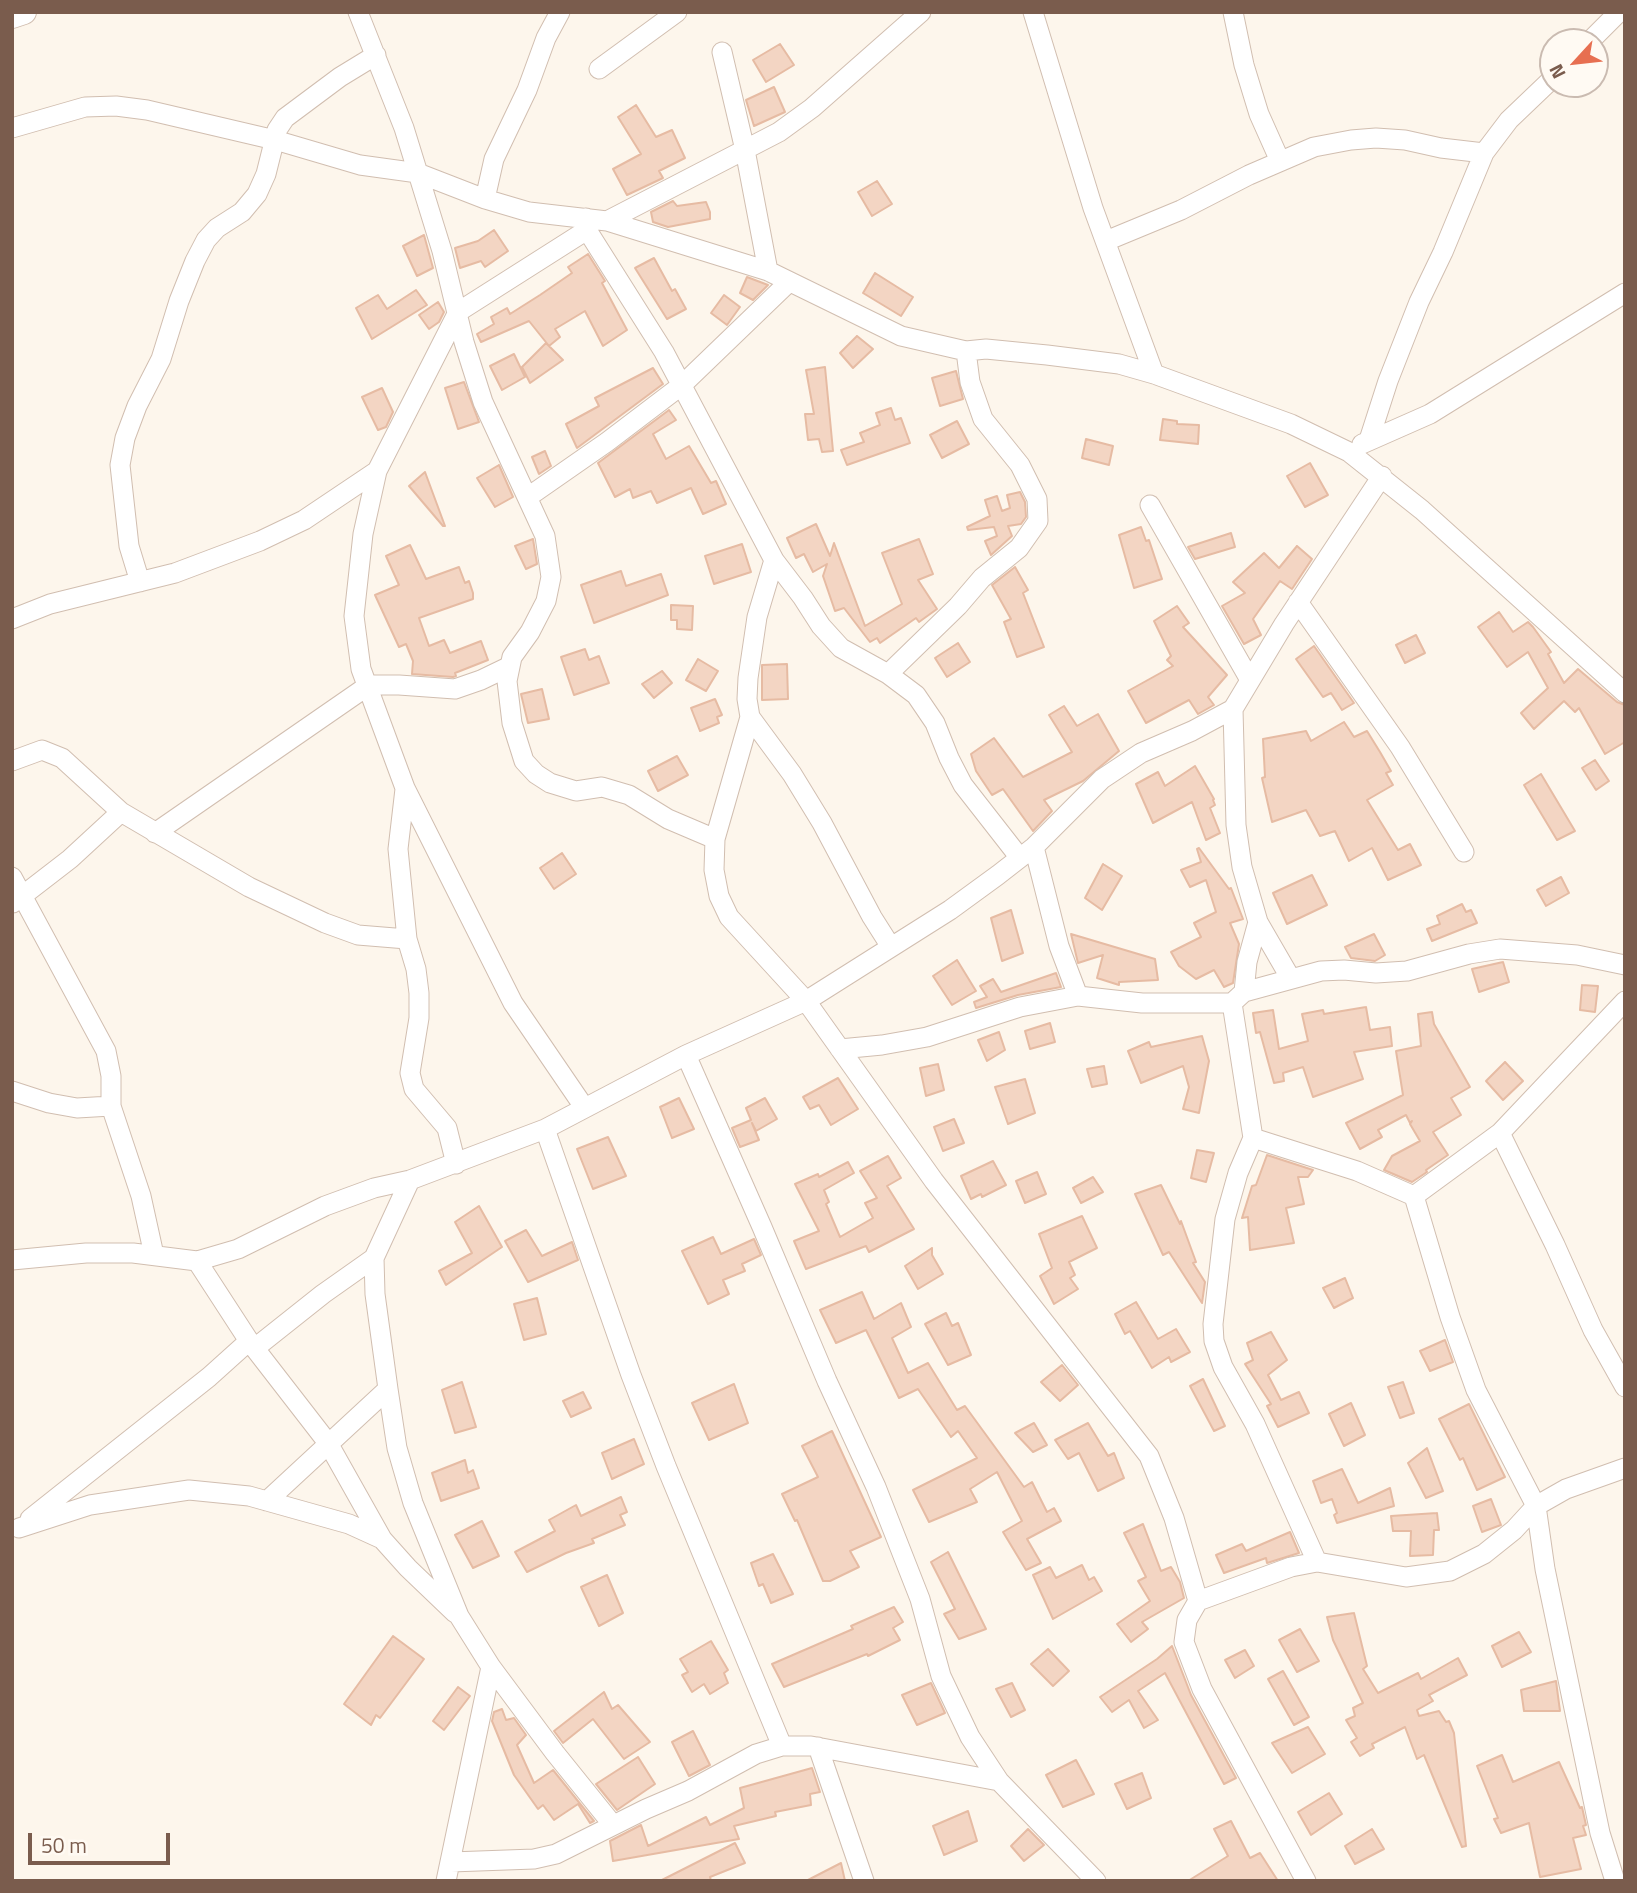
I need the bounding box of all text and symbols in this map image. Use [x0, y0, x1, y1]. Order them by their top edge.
north arrow [1539, 28, 1609, 98]
text: N [1541, 59, 1573, 84]
scale bar [32, 1820, 173, 1864]
text: 50 m [41, 1829, 87, 1861]

